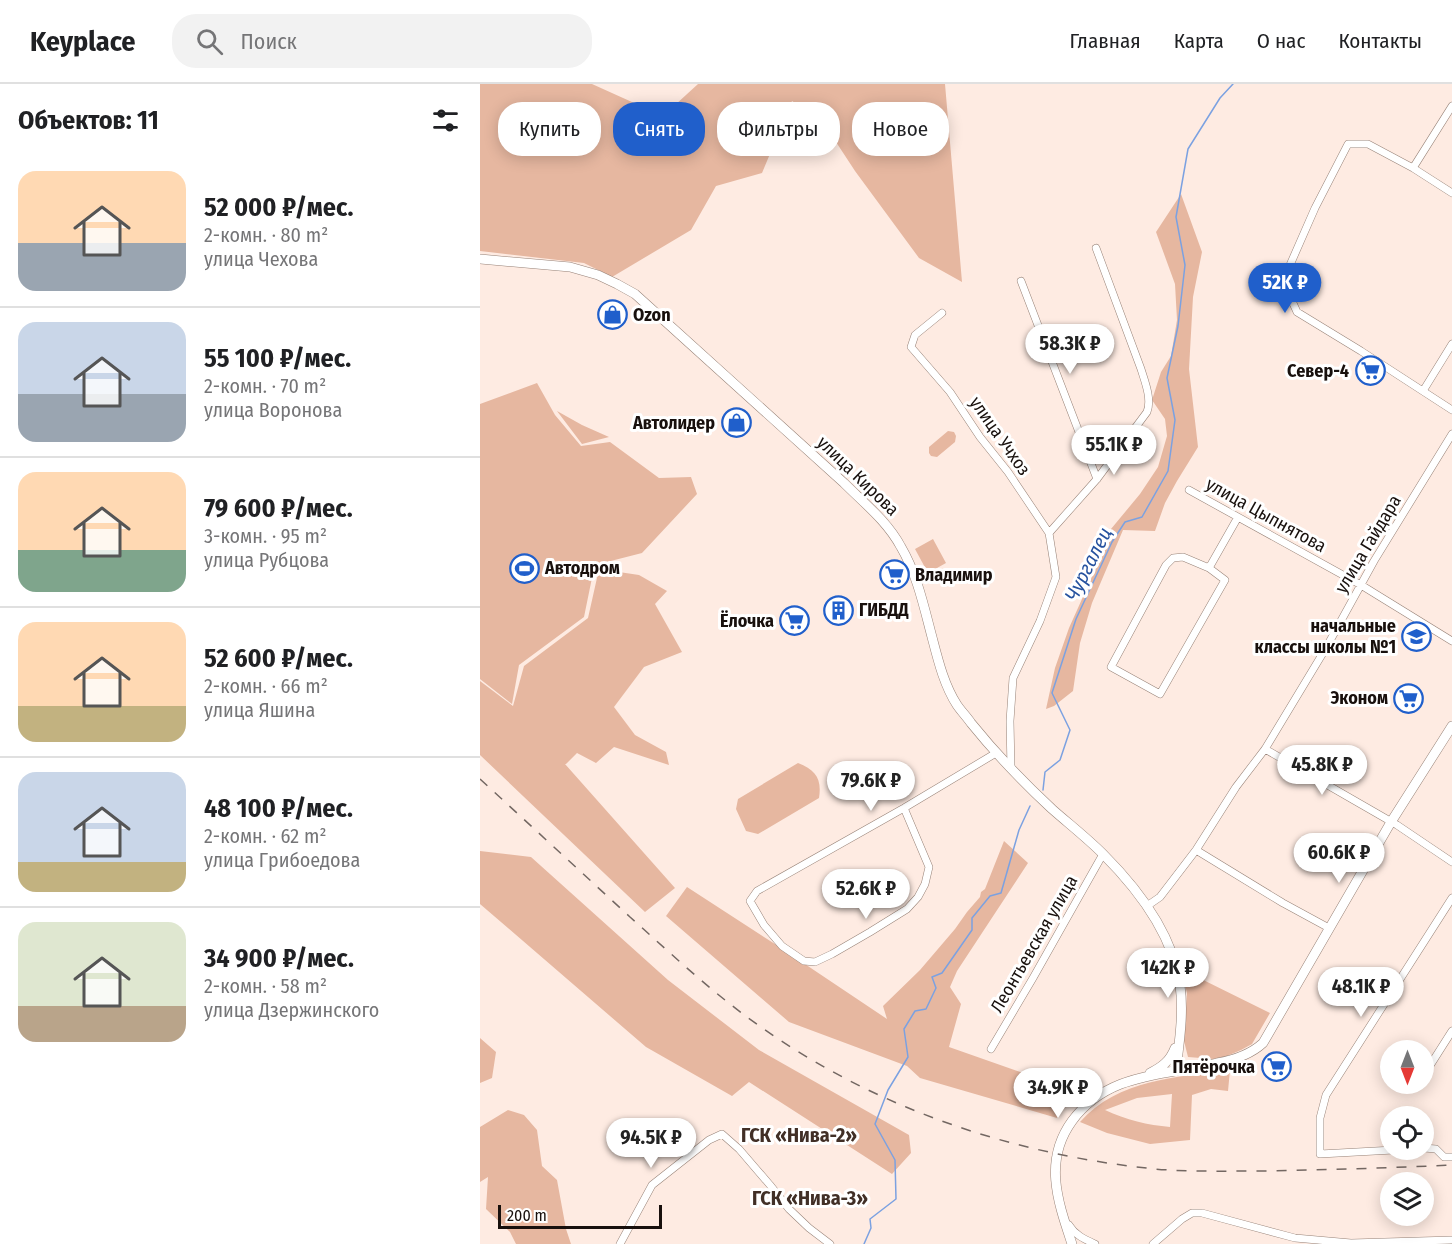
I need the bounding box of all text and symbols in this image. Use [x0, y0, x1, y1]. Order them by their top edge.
search box [172, 14, 592, 68]
text: Keyplace [30, 25, 136, 58]
icon: search [193, 25, 226, 58]
text: Поиск [241, 28, 297, 55]
text: Главная [1070, 28, 1141, 54]
text: Карта [1174, 28, 1224, 54]
text: О нас [1257, 28, 1305, 54]
text: Контакты [1338, 28, 1422, 54]
chip: Купить [498, 102, 601, 156]
chip: Снять [613, 102, 705, 156]
chip: Фильтры [717, 102, 840, 156]
chip: Новое [852, 102, 949, 156]
icon: filters [429, 104, 462, 137]
text: Объектов: 11 [18, 105, 159, 136]
text: 52 000 ₽/мес. [204, 192, 354, 223]
icon: home [66, 195, 138, 267]
text: 2-комн. · 80 m² [204, 223, 328, 247]
text: улица Чехова [204, 247, 318, 271]
pin: 52K ₽ [1243, 263, 1327, 314]
text: 52K ₽ [1262, 270, 1308, 294]
shop icon: Ozon [596, 299, 628, 331]
place label: Ozon [633, 304, 671, 326]
pin: 58.3K ₽ [1015, 324, 1125, 375]
text: 58.3K ₽ [1039, 331, 1101, 355]
text: 55 100 ₽/мес. [204, 343, 351, 374]
icon: home [66, 346, 138, 418]
supermarket icon: Север-4 [1354, 355, 1386, 387]
place label: Север-4 [1287, 360, 1349, 382]
text: 2-комн. · 70 m² [204, 374, 326, 398]
street label: улица Учхоз [965, 392, 1035, 480]
text: улица Воронова [204, 398, 342, 422]
shop icon: Автолидер [720, 407, 752, 439]
place label: Автолидер [632, 412, 715, 434]
pin: 55.1K ₽ [1059, 425, 1169, 476]
street label: улица Кирова [812, 431, 904, 521]
text: 55.1K ₽ [1085, 432, 1143, 456]
street label: улица Цыпнятова [1202, 473, 1330, 557]
street label: улица Гайдара [1330, 491, 1406, 597]
text: 79 600 ₽/мес. [204, 493, 353, 524]
icon: home [66, 496, 138, 568]
water label: Чургалец [1059, 523, 1117, 605]
text: 3-комн. · 95 m² [204, 524, 327, 548]
text: улица Рубцова [204, 548, 329, 572]
sports icon: Автодром [508, 552, 540, 584]
place label: Автодром [544, 557, 620, 579]
supermarket icon: Владимир [878, 559, 910, 591]
place label: Владимир [915, 564, 993, 586]
building icon: ГИБДД [822, 594, 854, 626]
place label: ГИБДД [859, 599, 909, 621]
supermarket icon: Ёлочка [779, 605, 811, 637]
place label: Ёлочка [720, 610, 774, 632]
place label: начальные классы школы №1 [1255, 615, 1396, 658]
school or university icon: начальные классы школы №1 [1401, 620, 1433, 652]
text: 52 600 ₽/мес. [204, 643, 353, 674]
icon: home [66, 646, 138, 718]
text: 2-комн. · 66 m² [204, 674, 328, 698]
supermarket icon: Эконом [1393, 682, 1425, 714]
place label: Эконом [1331, 687, 1388, 709]
text: улица Яшина [204, 698, 315, 722]
pin: 45.8K ₽ [1267, 745, 1377, 796]
text: 45.8K ₽ [1291, 752, 1353, 776]
pin: 79.6K ₽ [816, 761, 926, 812]
text: 79.6K ₽ [841, 768, 901, 792]
text: 48 100 ₽/мес. [204, 793, 353, 824]
icon: home [66, 796, 138, 868]
text: 2-комн. · 62 m² [204, 824, 326, 848]
pin: 60.6K ₽ [1284, 833, 1394, 884]
text: 60.6K ₽ [1308, 840, 1370, 864]
text: улица Грибоедова [204, 848, 360, 872]
pin: 52.6K ₽ [811, 869, 921, 920]
street label: Леонтьевская улица [986, 871, 1082, 1017]
text: 52.6K ₽ [836, 876, 896, 900]
text: 34 900 ₽/мес. [204, 943, 354, 974]
icon: home [66, 946, 138, 1018]
pin: 142K ₽ [1119, 948, 1217, 999]
text: 142K ₽ [1141, 955, 1195, 979]
pin: 48.1K ₽ [1306, 967, 1416, 1018]
text: 2-комн. · 58 m² [204, 974, 327, 998]
text: 48.1K ₽ [1332, 974, 1390, 998]
text: улица Дзержинского [204, 998, 379, 1022]
north arrow [1380, 1040, 1434, 1094]
map controls [1380, 1040, 1434, 1226]
supermarket icon: Пятёрочка [1260, 1051, 1292, 1083]
place label: Пятёрочка [1173, 1056, 1255, 1078]
pin: 34.9K ₽ [1003, 1068, 1113, 1119]
text: 34.9K ₽ [1028, 1075, 1088, 1099]
button: locate [1380, 1106, 1434, 1160]
pin: 94.5K ₽ [596, 1118, 706, 1169]
district label: ГСК «Нива-2» [741, 1123, 857, 1147]
text: 94.5K ₽ [620, 1125, 682, 1149]
button: layers [1380, 1172, 1434, 1226]
district label: ГСК «Нива-3» [752, 1186, 868, 1210]
scale bar [498, 1202, 662, 1230]
text: 200 m [507, 1206, 547, 1225]

